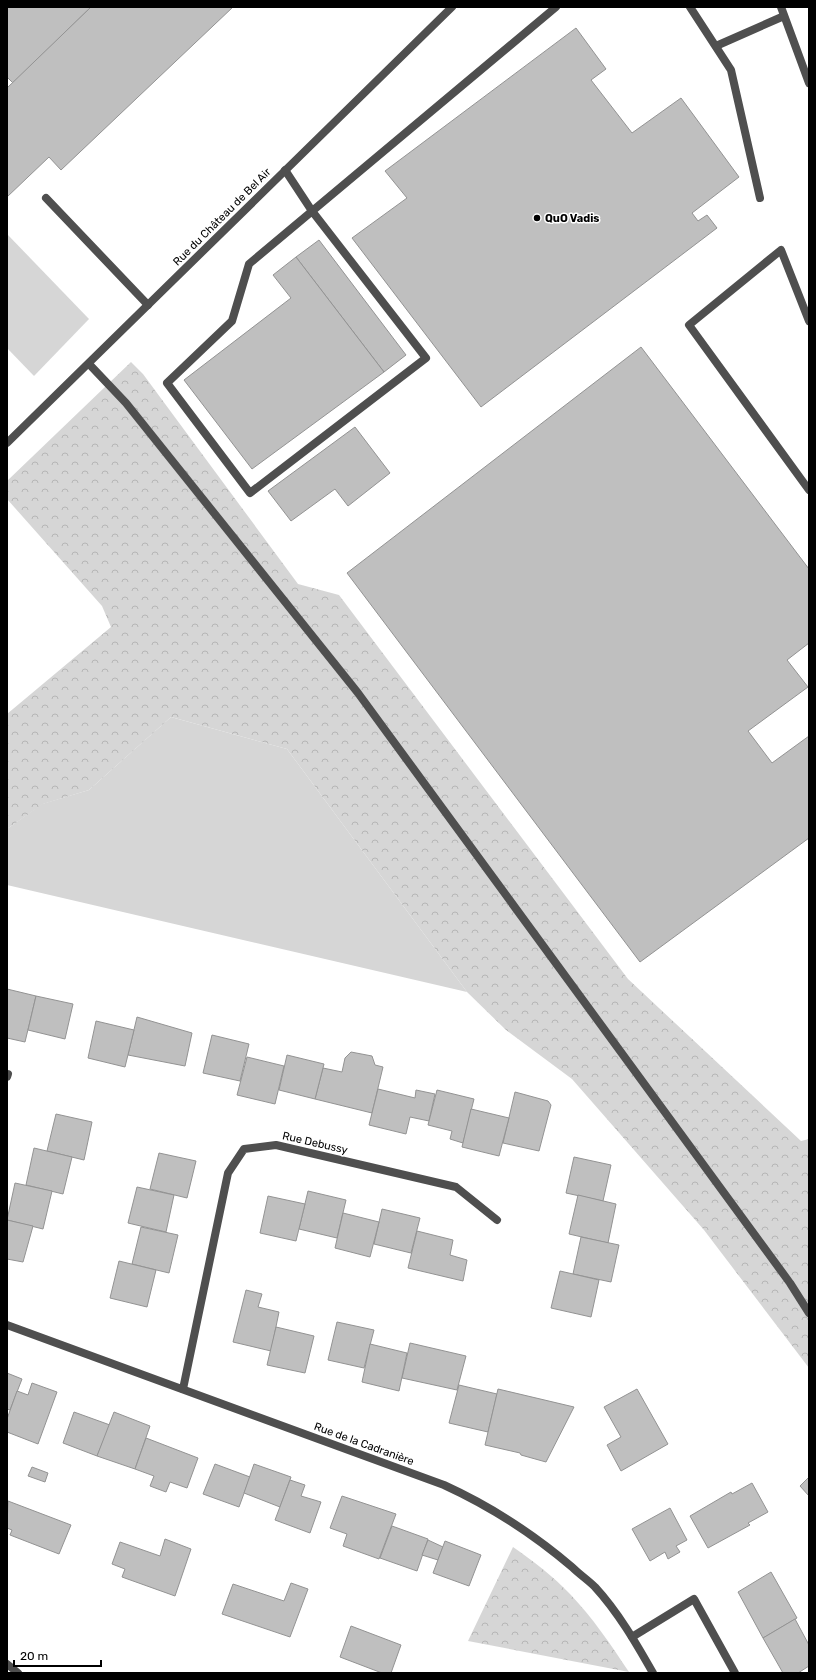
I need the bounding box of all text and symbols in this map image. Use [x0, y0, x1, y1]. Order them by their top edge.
street label: Rue du Château de Bel Air [171, 165, 274, 268]
place label: QuO Vadis [545, 212, 599, 225]
marker: QuO Vadis [532, 213, 542, 223]
street label: Rue Debussy [281, 1129, 349, 1157]
street label: Rue de la Cadranière [312, 1420, 416, 1468]
scale bar [14, 1642, 101, 1668]
text: 20 m [20, 1649, 48, 1663]

